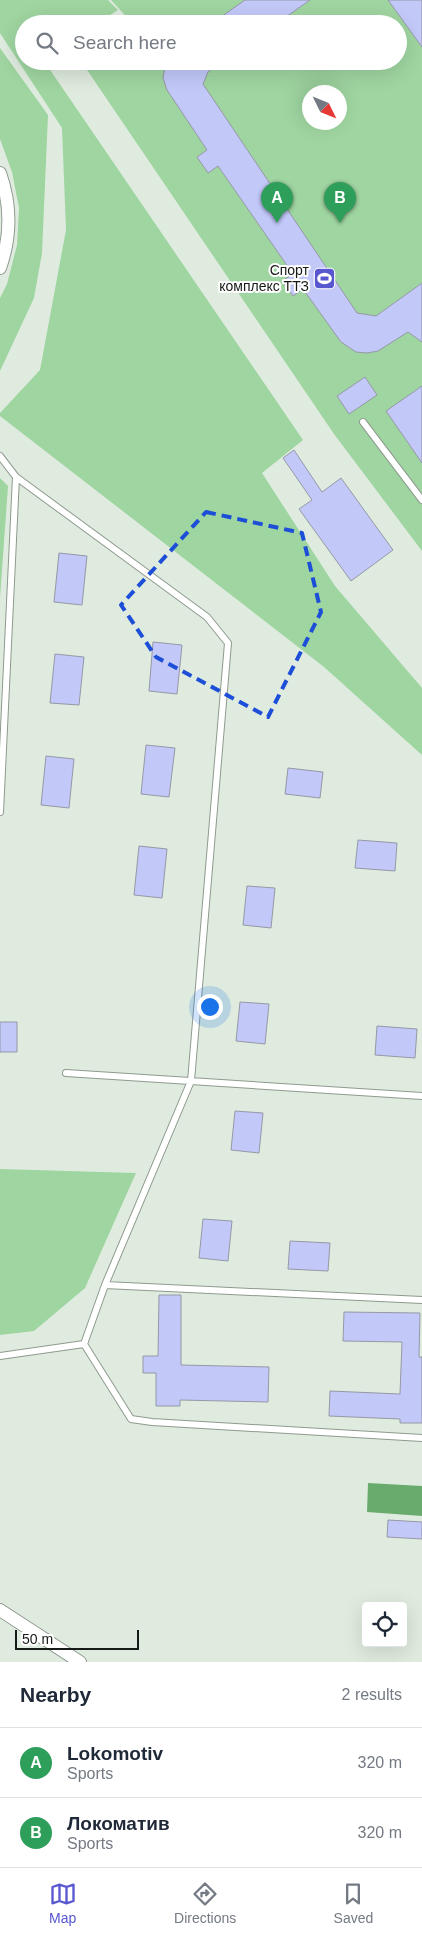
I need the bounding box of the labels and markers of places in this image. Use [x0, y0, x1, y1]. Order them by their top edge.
pin: A [261, 182, 293, 223]
pin: B [324, 182, 356, 223]
place label: Спорт комплекс ТТЗ [219, 262, 310, 294]
sports icon: Спорт комплекс ТТЗ [313, 266, 337, 290]

